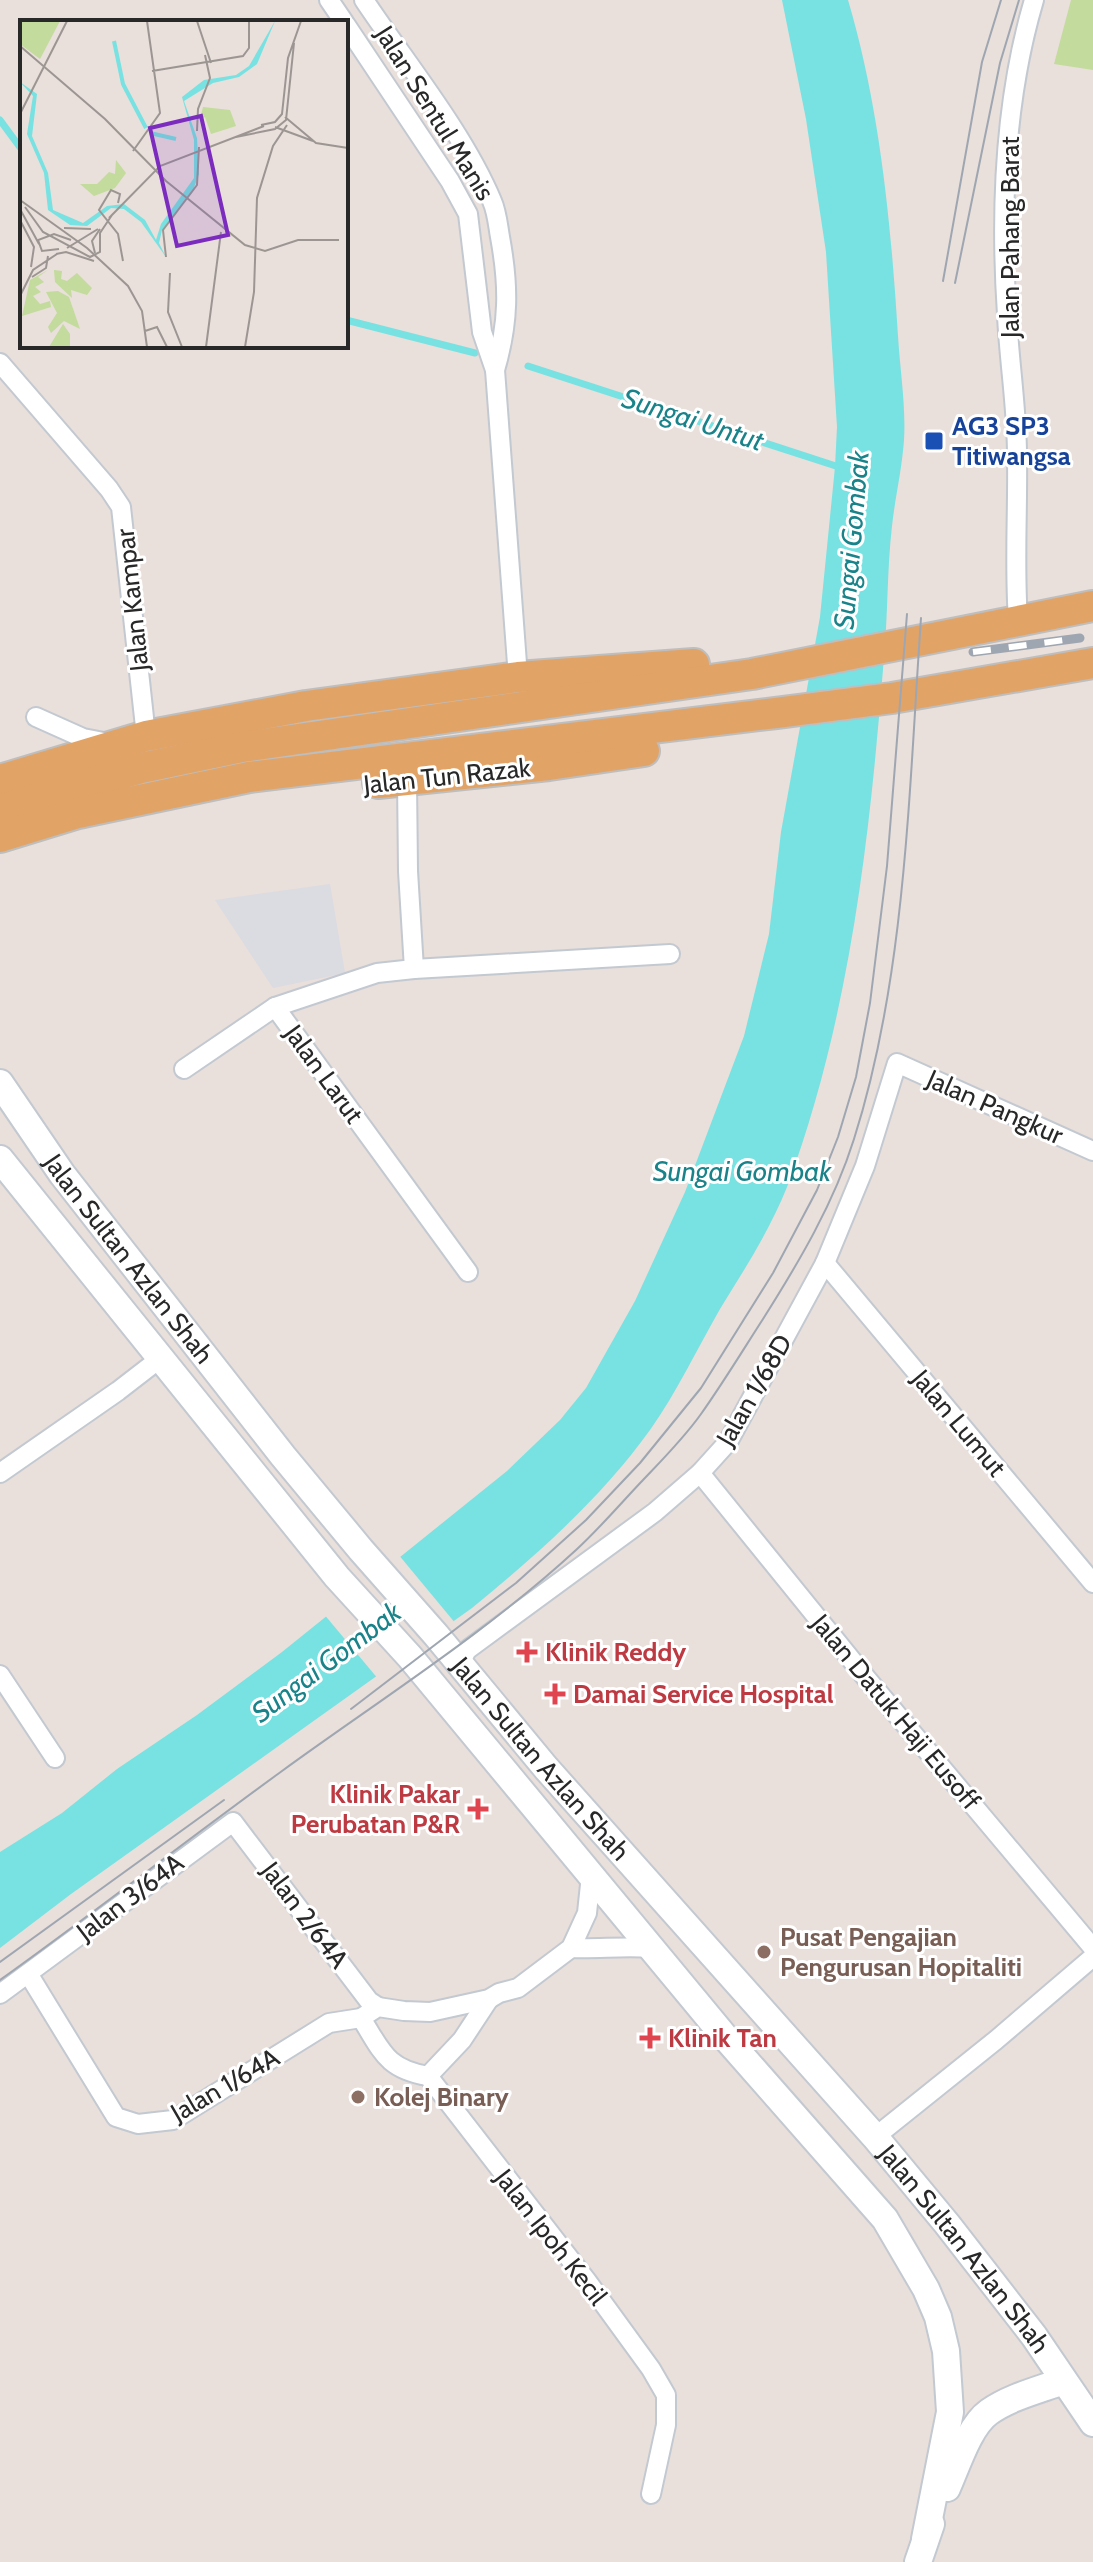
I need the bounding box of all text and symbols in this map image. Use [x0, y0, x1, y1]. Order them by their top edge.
street label: Jalan Sentul Manis [368, 19, 501, 206]
inset map [20, 20, 348, 348]
street label: Jalan Pahang Barat [994, 136, 1026, 339]
water label: Sungai Untut [618, 380, 768, 458]
place label: AG3 SP3 Titiwangsa [952, 410, 1071, 472]
marker: AG3 SP3 Titiwangsa [923, 430, 945, 452]
water label: Sungai Gombak [826, 449, 876, 630]
street label: Jalan Kampar [109, 526, 155, 674]
street label: Jalan Tun Razak [361, 751, 532, 801]
street label: Jalan Larut [277, 1018, 371, 1130]
street label: Jalan Pangkur [921, 1062, 1069, 1152]
street label: Jalan Sultan Azlan Shah [37, 1147, 220, 1370]
water label: Sungai Gombak [653, 1154, 832, 1188]
street label: Jalan 1/68D [709, 1329, 799, 1452]
street label: Jalan Lumut [904, 1362, 1013, 1483]
water label: Sungai Gombak [244, 1594, 408, 1729]
street label: Jalan Datuk Haji Eusoff [804, 1607, 988, 1817]
place label: Klinik Reddy [545, 1636, 686, 1668]
marker: Klinik Reddy [516, 1641, 538, 1663]
street label: Jalan Sultan Azlan Shah [444, 1650, 637, 1867]
place label: Damai Service Hospital [573, 1678, 834, 1710]
marker: Damai Service Hospital [544, 1683, 566, 1705]
place label: Klinik Pakar Perubatan P&R [291, 1778, 460, 1840]
marker: Klinik Pakar Perubatan P&R [467, 1798, 489, 1820]
street label: Jalan 3/64A [69, 1846, 190, 1948]
street label: Jalan 2/64A [254, 1855, 355, 1975]
place label: Pusat Pengajian Pengurusan Hopitaliti [780, 1921, 1022, 1983]
marker: Pusat Pengajian Pengurusan Hopitaliti [755, 1943, 773, 1961]
place label: Klinik Tan [668, 2022, 777, 2054]
marker: Klinik Tan [639, 2027, 661, 2049]
street label: Jalan 1/64A [164, 2041, 285, 2129]
place label: Kolej Binary [374, 2081, 509, 2113]
marker: Kolej Binary [349, 2088, 367, 2106]
street label: Jalan Sultan Azlan Shah [871, 2137, 1057, 2359]
street label: Jalan Ipoh Kecil [487, 2162, 614, 2311]

